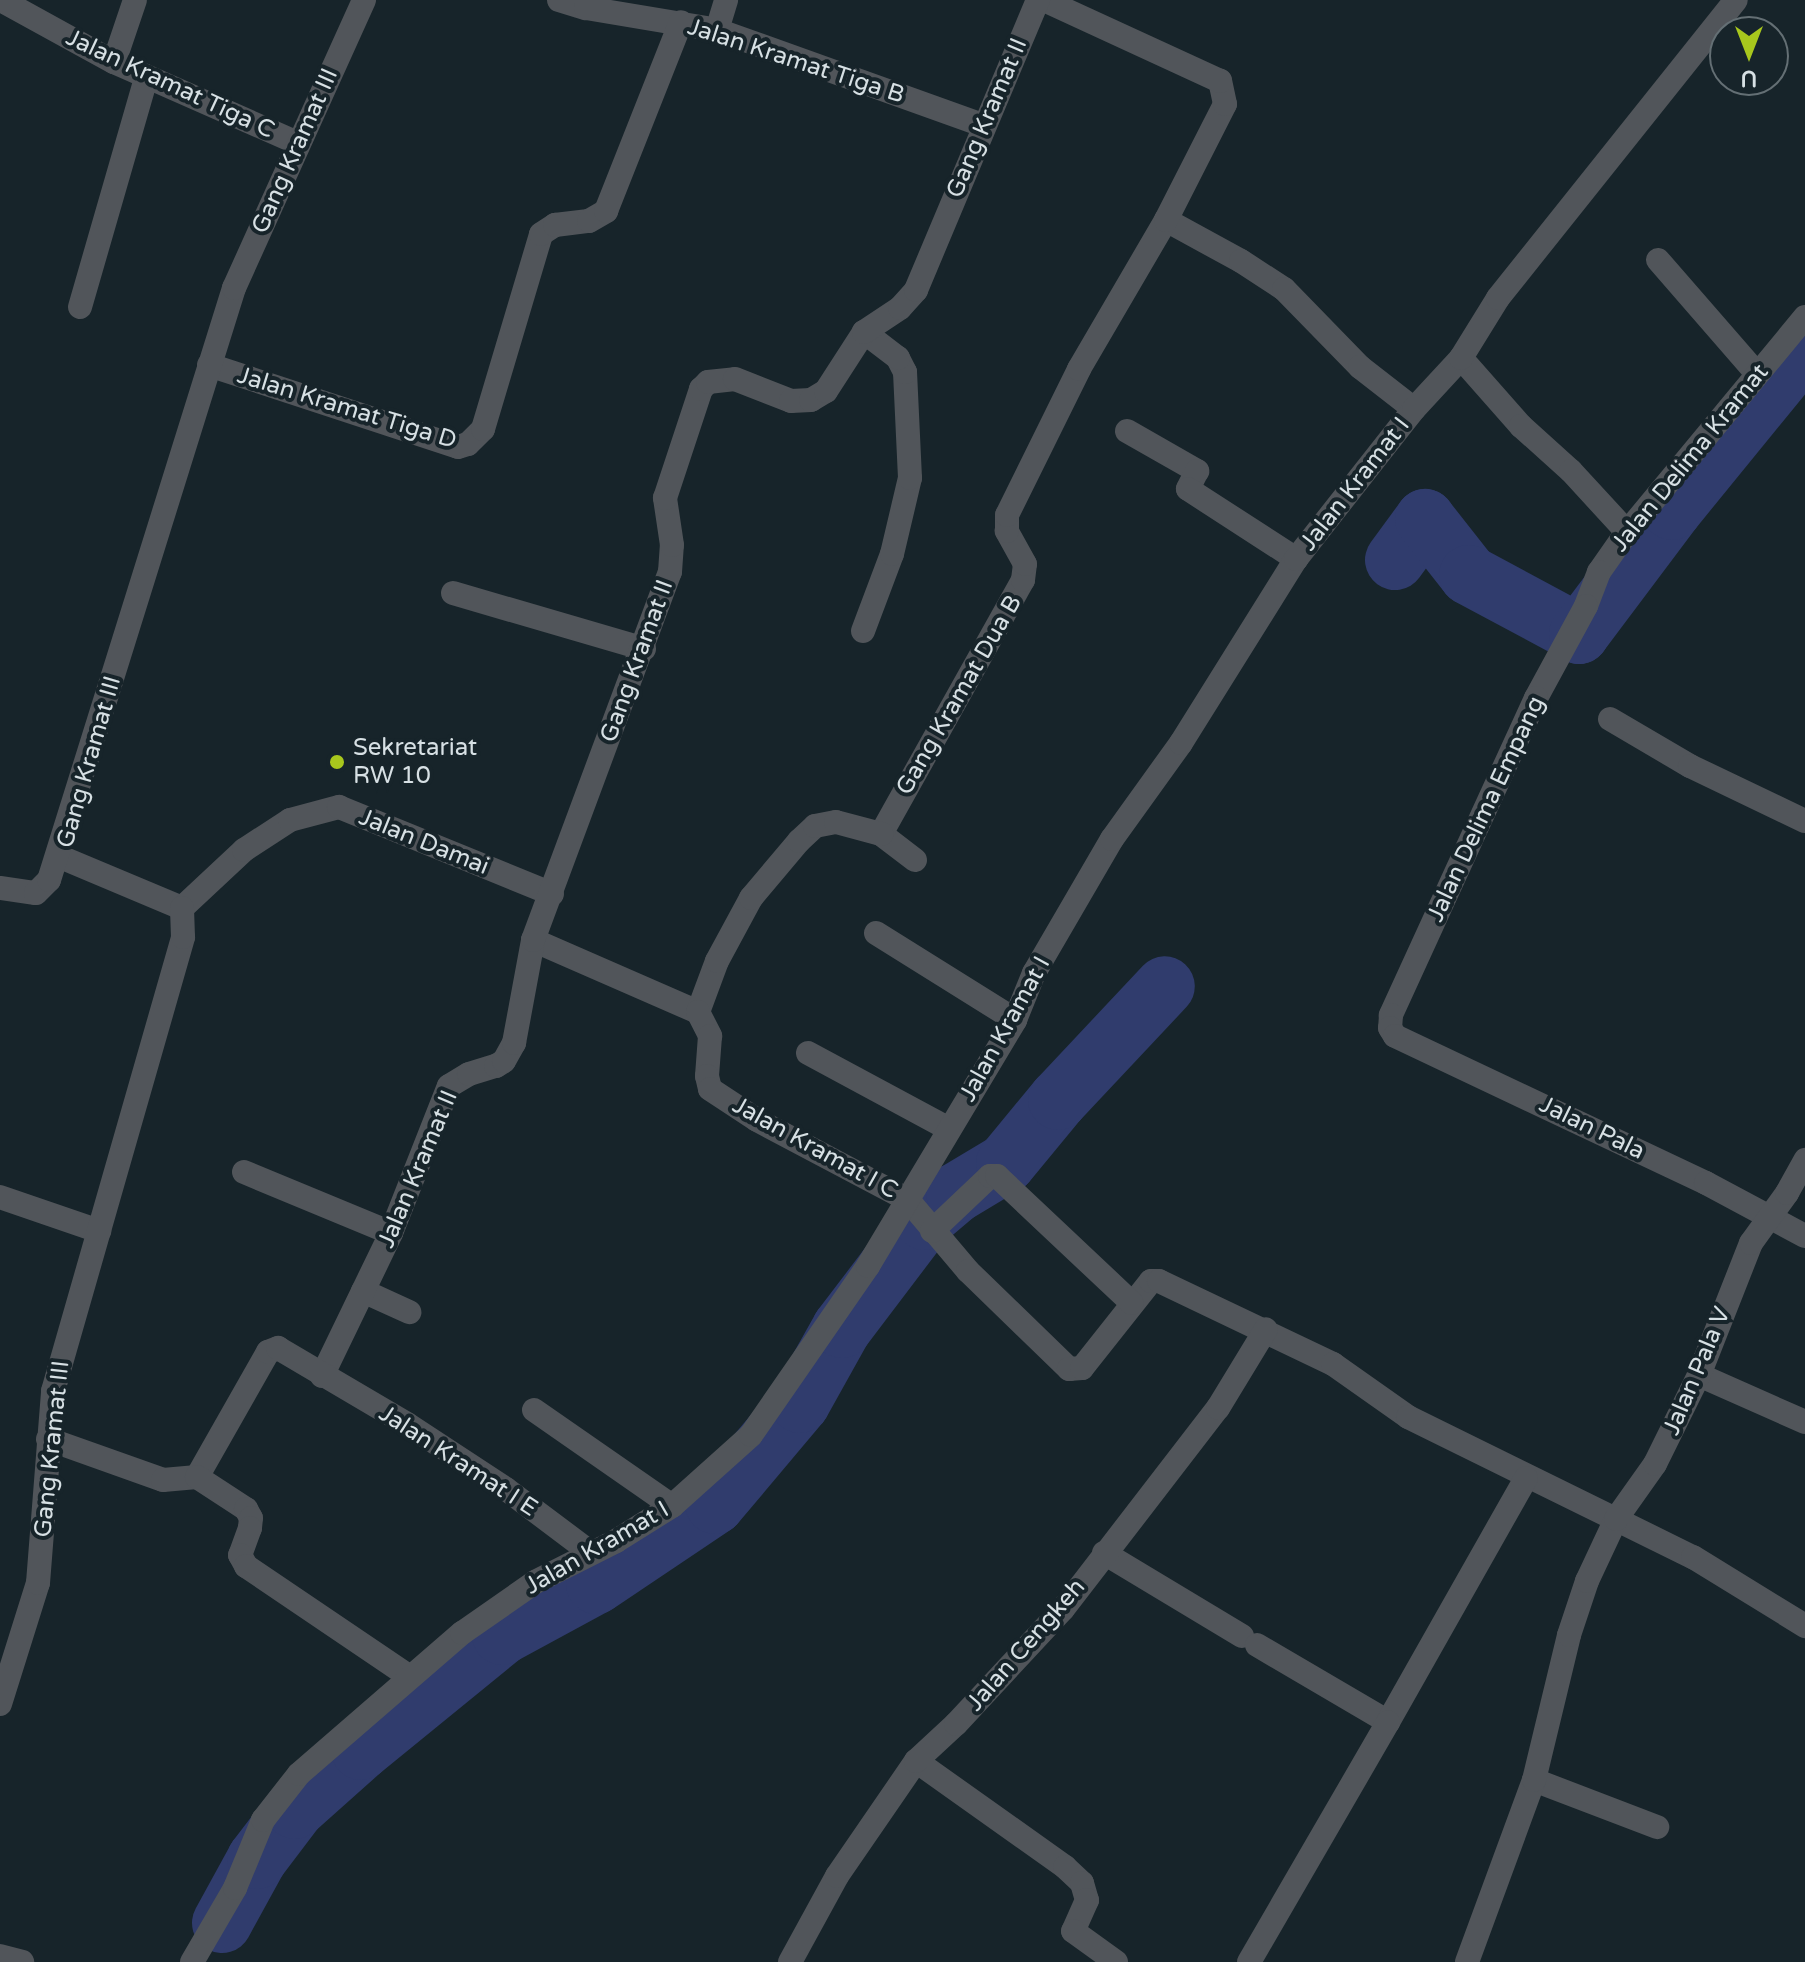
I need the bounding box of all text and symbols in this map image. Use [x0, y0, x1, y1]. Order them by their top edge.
street label: Jalan Kramat Tiga B [684, 12, 908, 110]
north arrow [1709, 16, 1789, 96]
street label: Jalan Kramat Tiga C [61, 23, 279, 145]
street label: Gang Kramat II [940, 34, 1034, 202]
street label: Gang Kramat III [246, 64, 344, 238]
text: U [1741, 65, 1757, 91]
street label: Jalan Delima Kramat [1605, 358, 1775, 558]
street label: Jalan Kramat Tiga D [234, 361, 460, 455]
street label: Jalan Kramat I [1294, 412, 1416, 556]
street label: Gang Kramat II [594, 576, 680, 746]
street label: Gang Kramat Dua B [890, 590, 1028, 800]
street label: Gang Kramat III [51, 673, 127, 851]
street label: Jalan Delima Empang [1421, 692, 1551, 926]
place label: Sekretariat RW 10 [353, 734, 477, 790]
marker: Sekretariat RW 10 [328, 753, 346, 771]
street label: Jalan Damai [355, 803, 493, 881]
street label: Jalan Kramat I [953, 952, 1057, 1106]
street label: Jalan Kramat II [372, 1086, 464, 1252]
street label: Jalan Pala [1535, 1090, 1649, 1166]
street label: Jalan Kramat I C [727, 1091, 903, 1205]
street label: Jalan Pala V [1657, 1303, 1737, 1439]
street label: Gang Kramat III [28, 1359, 76, 1539]
street label: Jalan Kramat I E [374, 1399, 542, 1523]
street label: Jalan Kramat I [520, 1495, 674, 1601]
street label: Jalan Cengkeh [961, 1573, 1091, 1717]

